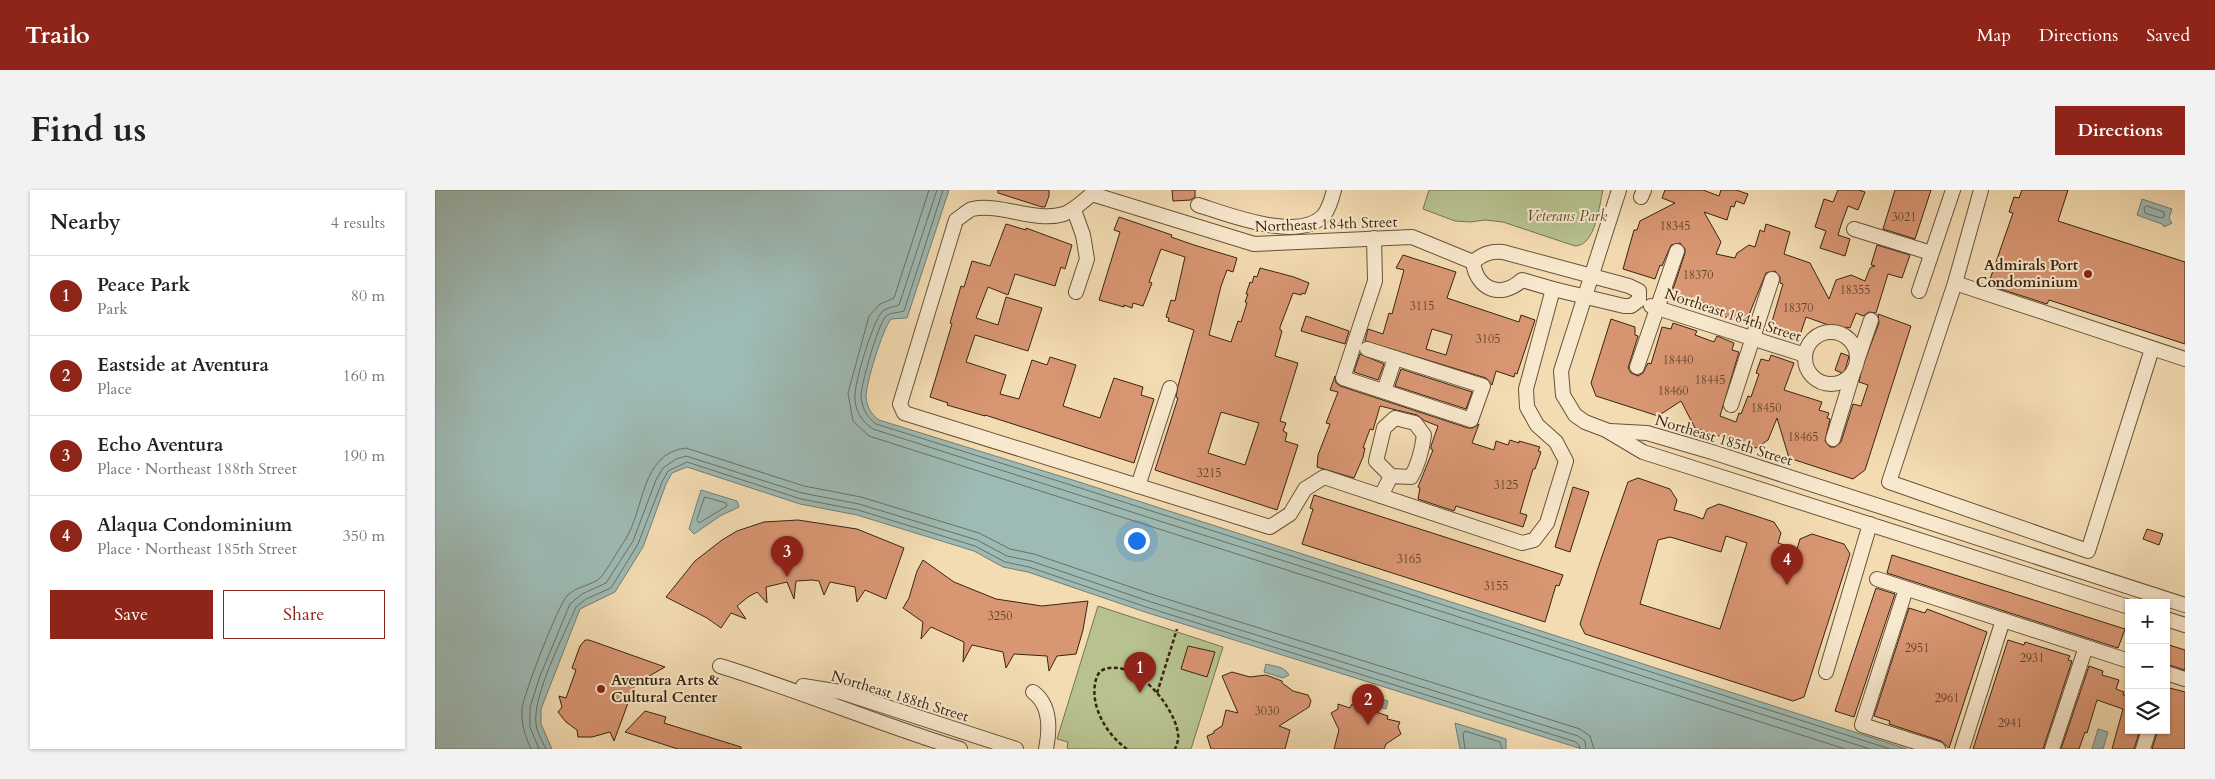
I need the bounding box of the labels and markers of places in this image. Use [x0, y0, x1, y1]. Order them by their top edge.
place label: Admirals Port Condominium [1976, 255, 2079, 292]
marker: Admirals Port Condominium [2082, 268, 2094, 280]
pin: 3 [771, 536, 803, 577]
pin: 4 [1771, 544, 1803, 585]
pin: 1 [1124, 652, 1156, 693]
place label: Aventura Arts & Cultural Center [611, 670, 720, 707]
marker: Aventura Arts & Cultural Center [595, 683, 607, 695]
pin: 2 [1352, 684, 1384, 725]

